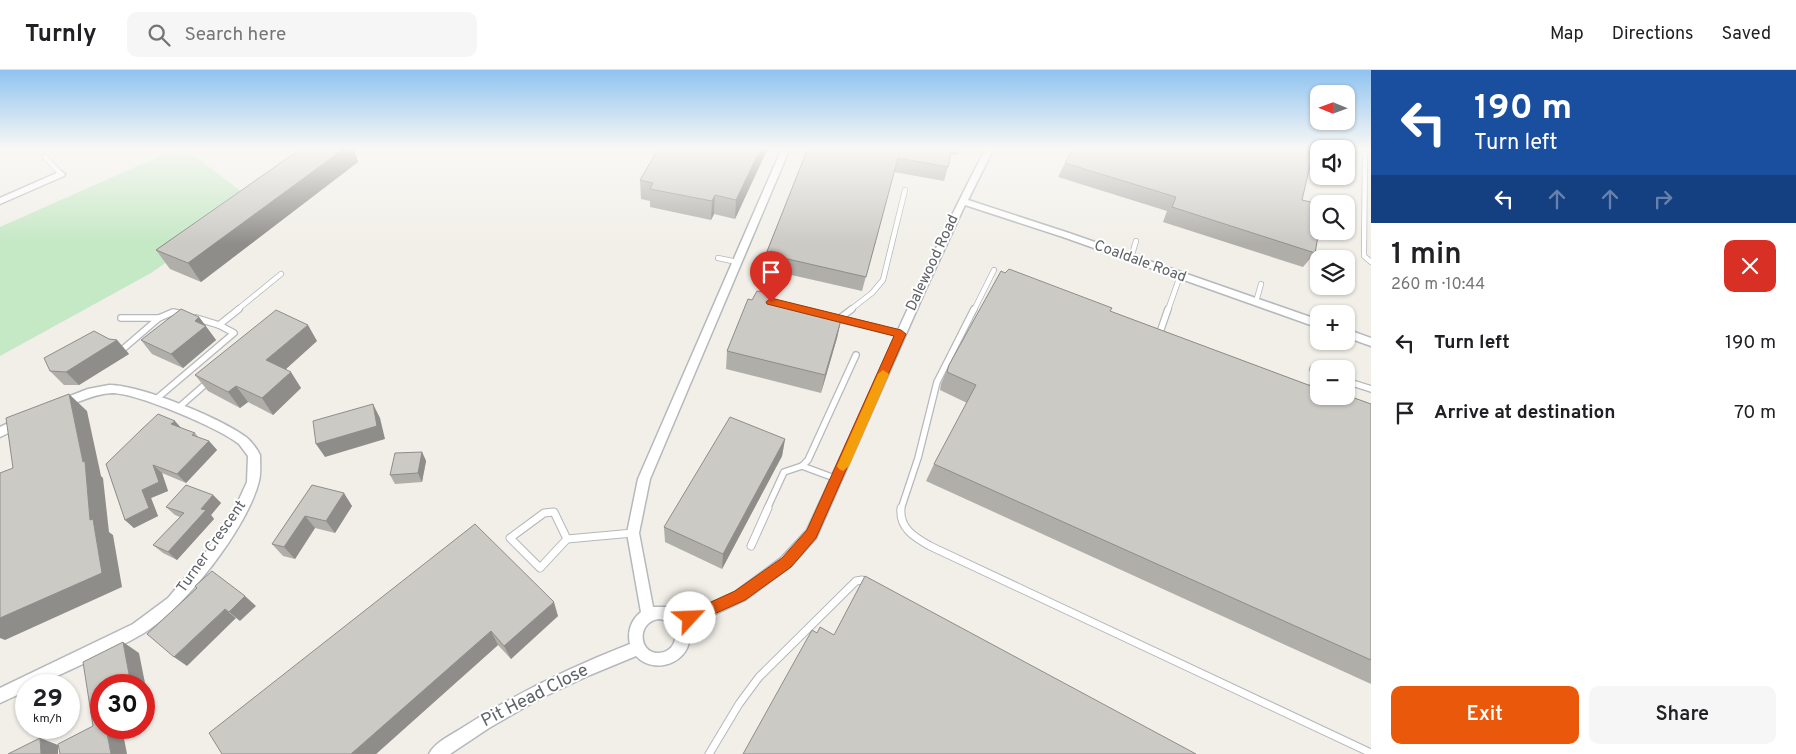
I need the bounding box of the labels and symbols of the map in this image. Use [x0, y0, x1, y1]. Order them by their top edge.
north arrow [1310, 85, 1355, 130]
street label: Dalewood Road [902, 212, 964, 314]
street label: Coaldale Road [1091, 237, 1189, 287]
pin [750, 251, 792, 302]
street label: Turner Crescent [173, 497, 251, 597]
position arrow [663, 591, 715, 643]
street label: Pit Head Close [477, 659, 593, 733]
speed limit sign: 30 [90, 674, 155, 739]

